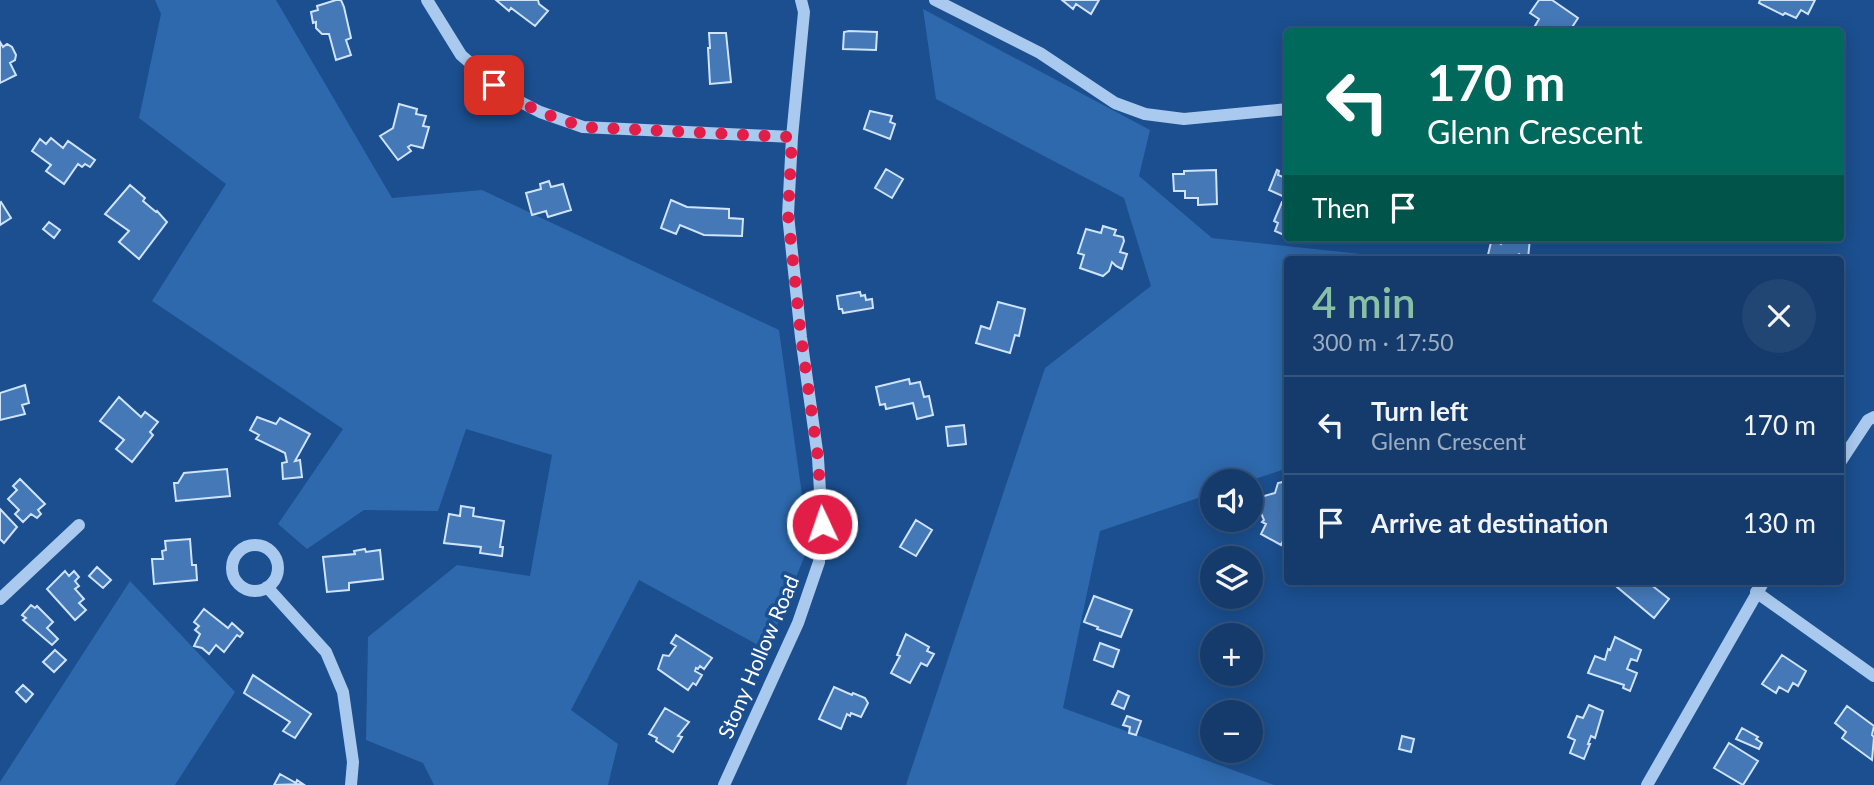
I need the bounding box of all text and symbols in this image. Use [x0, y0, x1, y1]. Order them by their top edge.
text: 170 m [1427, 53, 1565, 111]
pin [464, 55, 524, 115]
icon: left [1312, 56, 1403, 147]
icon: arrive [475, 66, 513, 104]
text: Glenn Crescent [1427, 112, 1643, 151]
icon: arrive [1384, 189, 1422, 227]
text: Then [1312, 192, 1370, 224]
text: 4 min [1312, 277, 1416, 327]
button: close [1742, 279, 1816, 353]
text: 300 m · 17:50 [1312, 328, 1454, 356]
text: Turn left [1371, 395, 1468, 427]
icon: left [1312, 406, 1350, 444]
text: 170 m [1743, 409, 1816, 441]
text: Glenn Crescent [1371, 427, 1526, 455]
map controls [1200, 469, 1263, 763]
button: sound [1200, 469, 1263, 532]
position arrow [785, 487, 859, 561]
icon: arrive [1312, 504, 1350, 542]
text: Arrive at destination [1371, 507, 1608, 539]
text: 130 m [1743, 507, 1816, 539]
button: layers [1200, 546, 1263, 609]
street label: Stony Hollow Road [712, 571, 803, 742]
button: + [1200, 623, 1263, 686]
button: − [1200, 700, 1263, 763]

